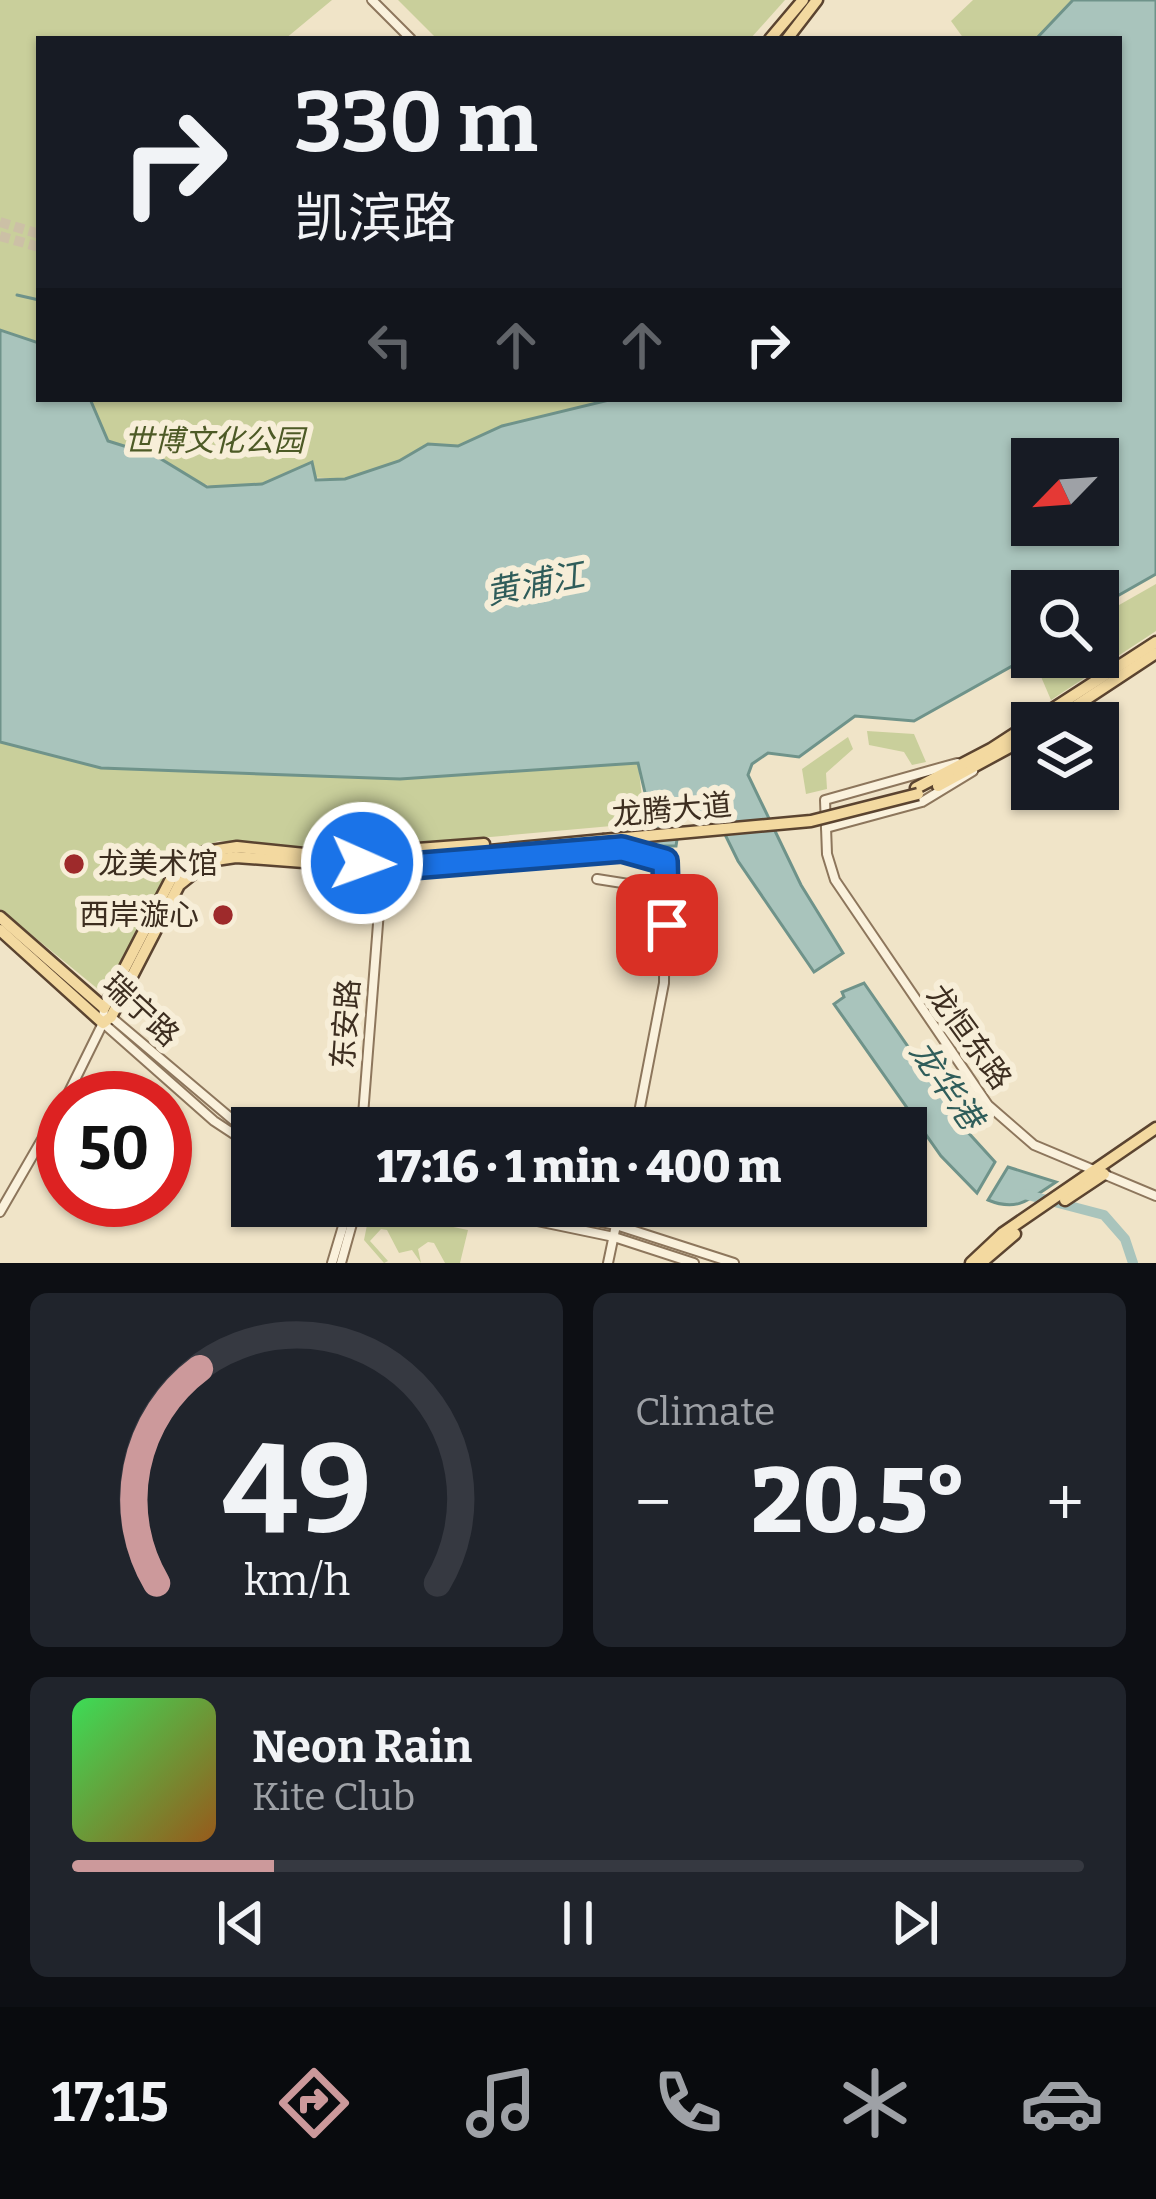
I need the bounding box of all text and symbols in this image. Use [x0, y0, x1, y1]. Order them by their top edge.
text: 330 m [294, 72, 538, 173]
icon: right [96, 84, 252, 240]
text: 凯滨路 [294, 187, 456, 251]
icon: left [357, 312, 423, 378]
icon: ahead [483, 312, 549, 378]
icon: ahead [609, 312, 675, 378]
icon: right [735, 312, 801, 378]
park label: 世博文化公园 [124, 423, 308, 459]
north arrow [1011, 438, 1119, 546]
map controls [1011, 438, 1119, 810]
water label: 黄浦江 [483, 554, 590, 613]
button: search [1011, 570, 1119, 678]
button: layers [1011, 702, 1119, 810]
street label: 龙腾大道 [611, 787, 733, 833]
position arrow [299, 800, 425, 926]
place label: 龙美术馆 [98, 846, 218, 882]
marker: 龙美术馆 [61, 851, 87, 877]
pin [616, 874, 718, 976]
icon: arrive [634, 892, 700, 958]
place label: 西岸漩心 [79, 897, 199, 933]
marker: 西岸漩心 [210, 902, 236, 928]
street label: 瑞宁路 [96, 966, 186, 1054]
street label: 东安路 [325, 978, 367, 1070]
street label: 龙恒东路 [919, 978, 1019, 1096]
water label: 龙华港 [901, 1033, 993, 1140]
speed limit sign: 50 [36, 1071, 192, 1227]
text: 17:16 · 1 min · 400 m [377, 1140, 781, 1194]
text: Climate [635, 1389, 775, 1435]
text: 49 [222, 1415, 371, 1565]
text: 20.5° [751, 1448, 966, 1556]
text: − [635, 1463, 671, 1542]
text: + [1046, 1463, 1084, 1542]
text: km/h [243, 1555, 350, 1606]
text: Neon Rain [252, 1720, 472, 1774]
text: Kite Club [252, 1774, 415, 1820]
icon: previous [208, 1890, 274, 1956]
icon: pause [545, 1890, 611, 1956]
icon: next [882, 1890, 948, 1956]
icon: directions [272, 2061, 356, 2145]
icon: music [459, 2061, 543, 2145]
icon: phone [646, 2061, 730, 2145]
icon: climate [833, 2061, 917, 2145]
icon: car [1020, 2061, 1104, 2145]
text: 17:15 [52, 2071, 169, 2135]

